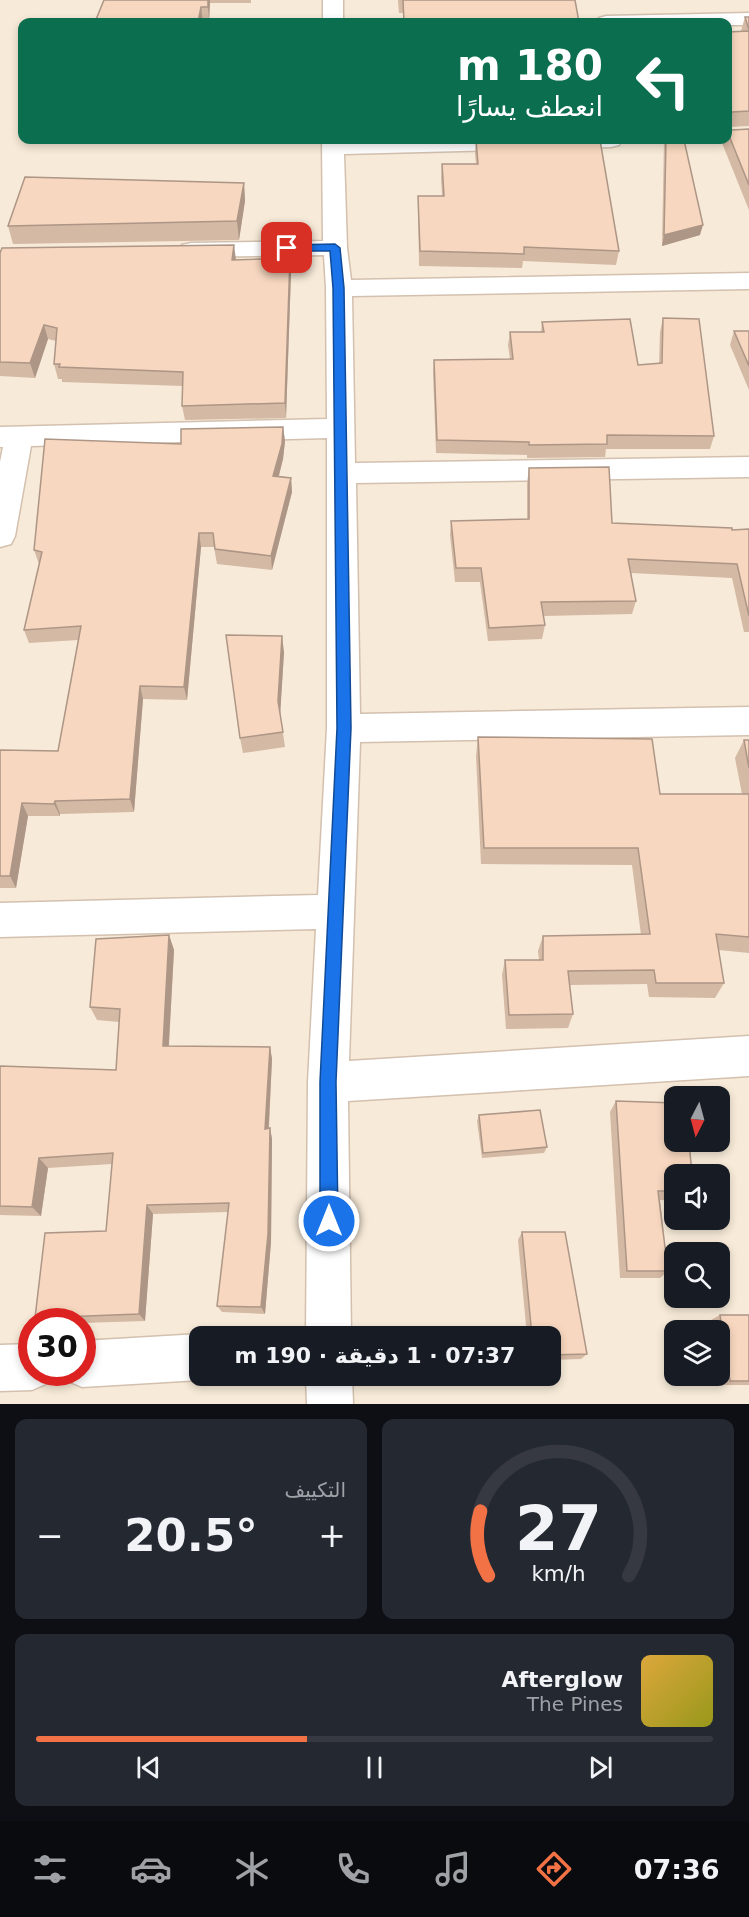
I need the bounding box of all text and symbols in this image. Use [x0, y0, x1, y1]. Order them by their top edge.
text: 180 m [457, 41, 603, 90]
icon: left [624, 42, 702, 120]
text: انعطف يسارًا [456, 91, 603, 122]
pin [261, 222, 312, 273]
icon: arrive [270, 231, 303, 264]
north arrow [664, 1086, 730, 1152]
map controls [664, 1086, 730, 1386]
button: sound [664, 1164, 730, 1230]
position arrow [297, 1189, 361, 1253]
button: search [664, 1242, 730, 1308]
speed limit sign: 30 [18, 1308, 96, 1386]
button: layers [664, 1320, 730, 1386]
text: 07:37 · 1 دقيقة · 190 m [235, 1343, 515, 1368]
text: التكييف [284, 1478, 346, 1502]
text: 27 [515, 1492, 601, 1565]
text: 20.5° [124, 1509, 258, 1562]
text: − [36, 1516, 64, 1555]
text: + [318, 1516, 346, 1555]
text: km/h [531, 1561, 585, 1586]
text: Afterglow [501, 1667, 623, 1692]
text: The Pines [527, 1692, 623, 1716]
icon: previous [132, 1751, 165, 1784]
icon: pause [358, 1751, 391, 1784]
icon: next [584, 1751, 617, 1784]
icon: filters [29, 1848, 71, 1890]
icon: car [130, 1848, 172, 1890]
icon: climate [231, 1848, 273, 1890]
icon: phone [332, 1848, 374, 1890]
icon: music [432, 1848, 474, 1890]
icon: directions [533, 1848, 575, 1890]
text: 07:36 [634, 1854, 720, 1885]

